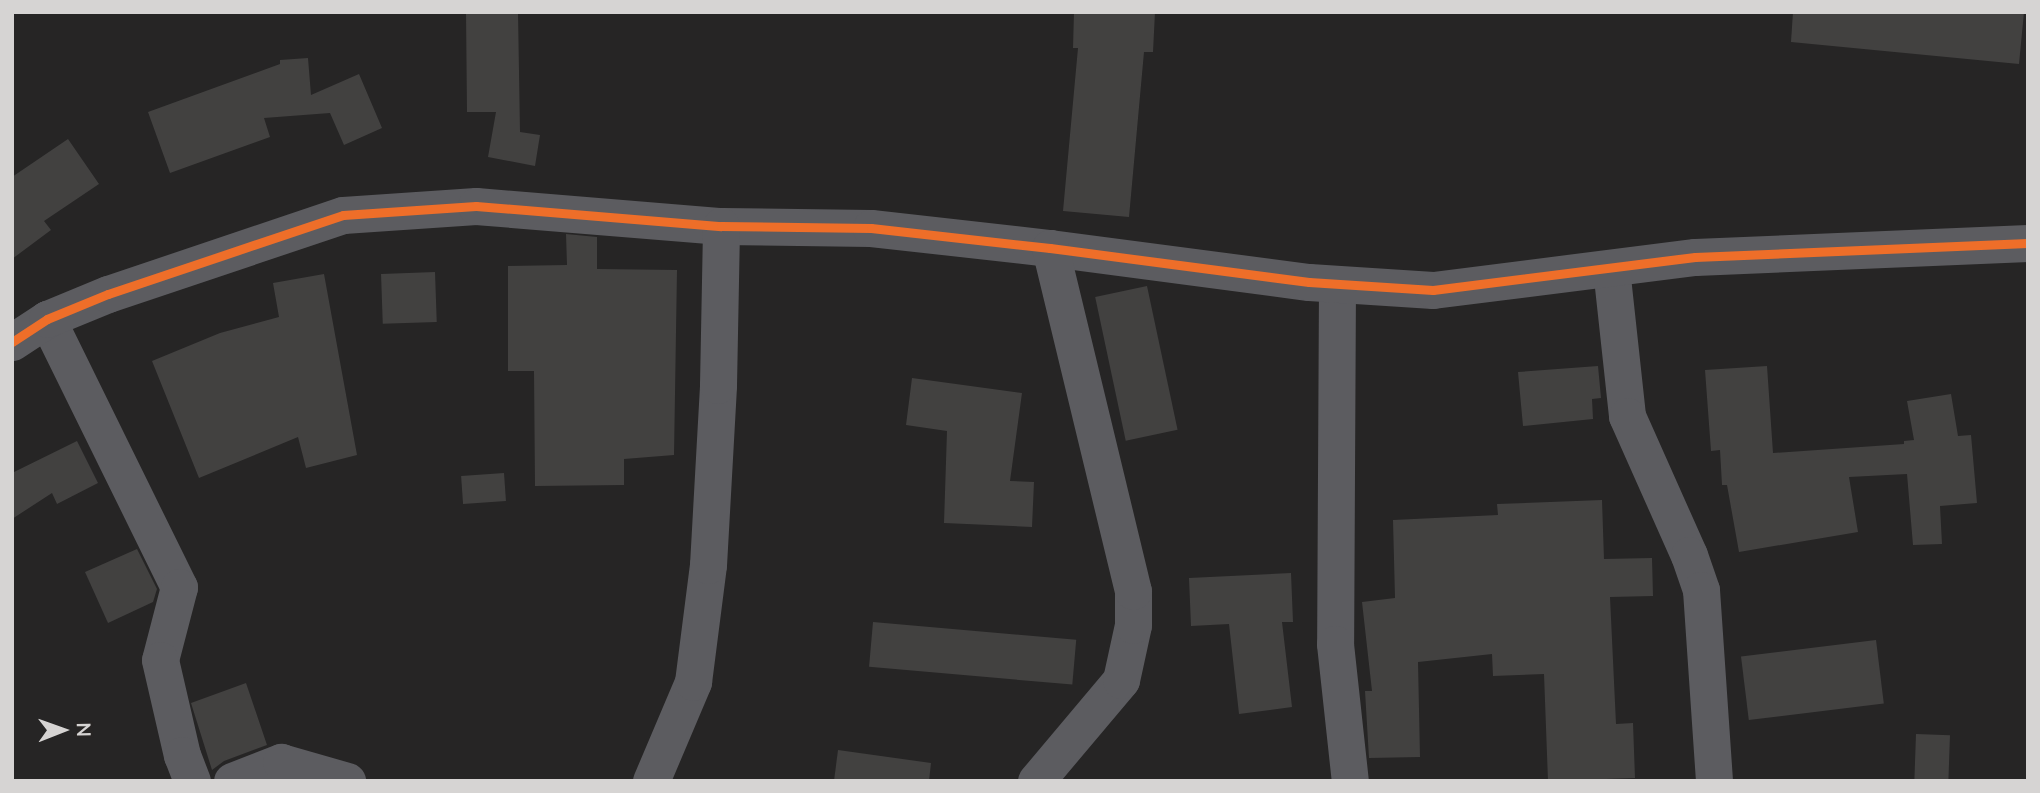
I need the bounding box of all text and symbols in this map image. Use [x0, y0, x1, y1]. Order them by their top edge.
north arrow [28, 695, 98, 765]
text: N [73, 722, 96, 737]

